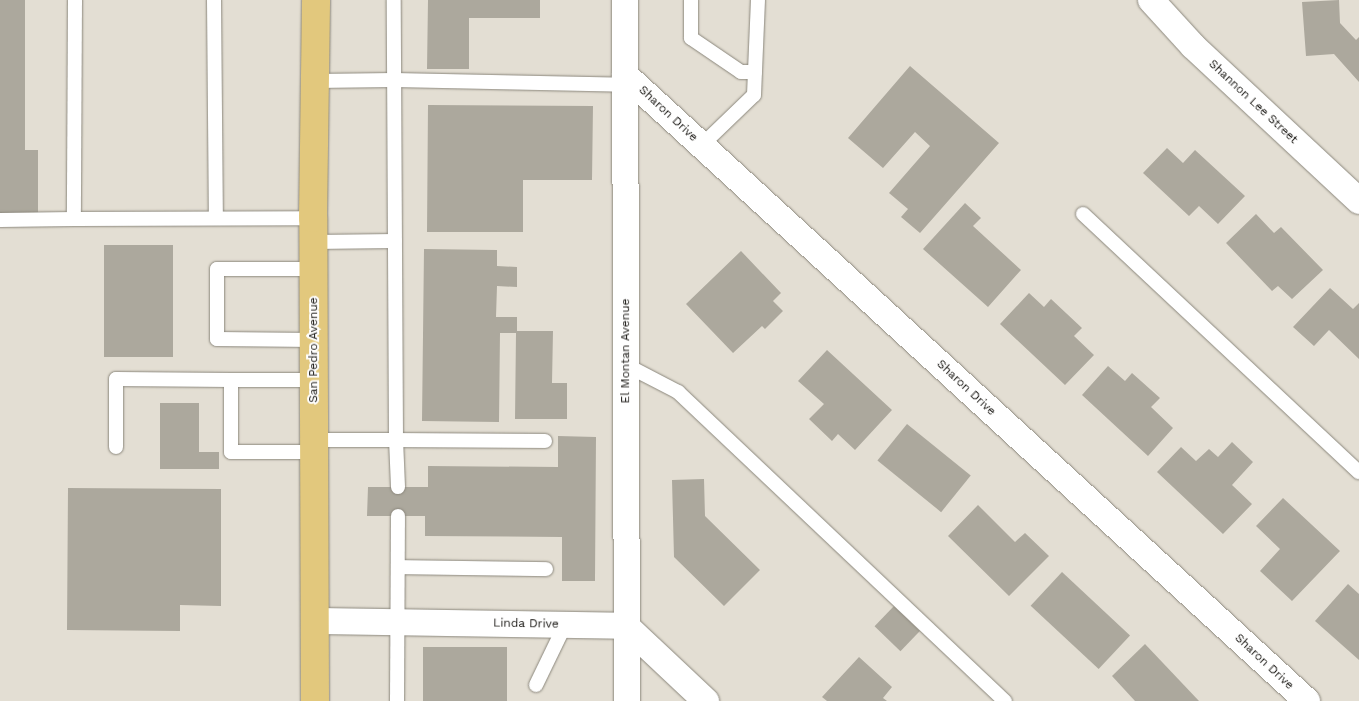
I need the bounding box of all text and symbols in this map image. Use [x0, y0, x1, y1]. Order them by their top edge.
street label: Shannon Lee Street [1205, 57, 1301, 147]
street label: Sharon Drive [636, 83, 700, 145]
street label: San Pedro Avenue [307, 297, 321, 403]
street label: El Montan Avenue [619, 298, 633, 404]
street label: Sharon Drive [934, 357, 998, 419]
street label: Linda Drive [493, 616, 559, 632]
street label: Sharon Drive [1232, 631, 1296, 693]

